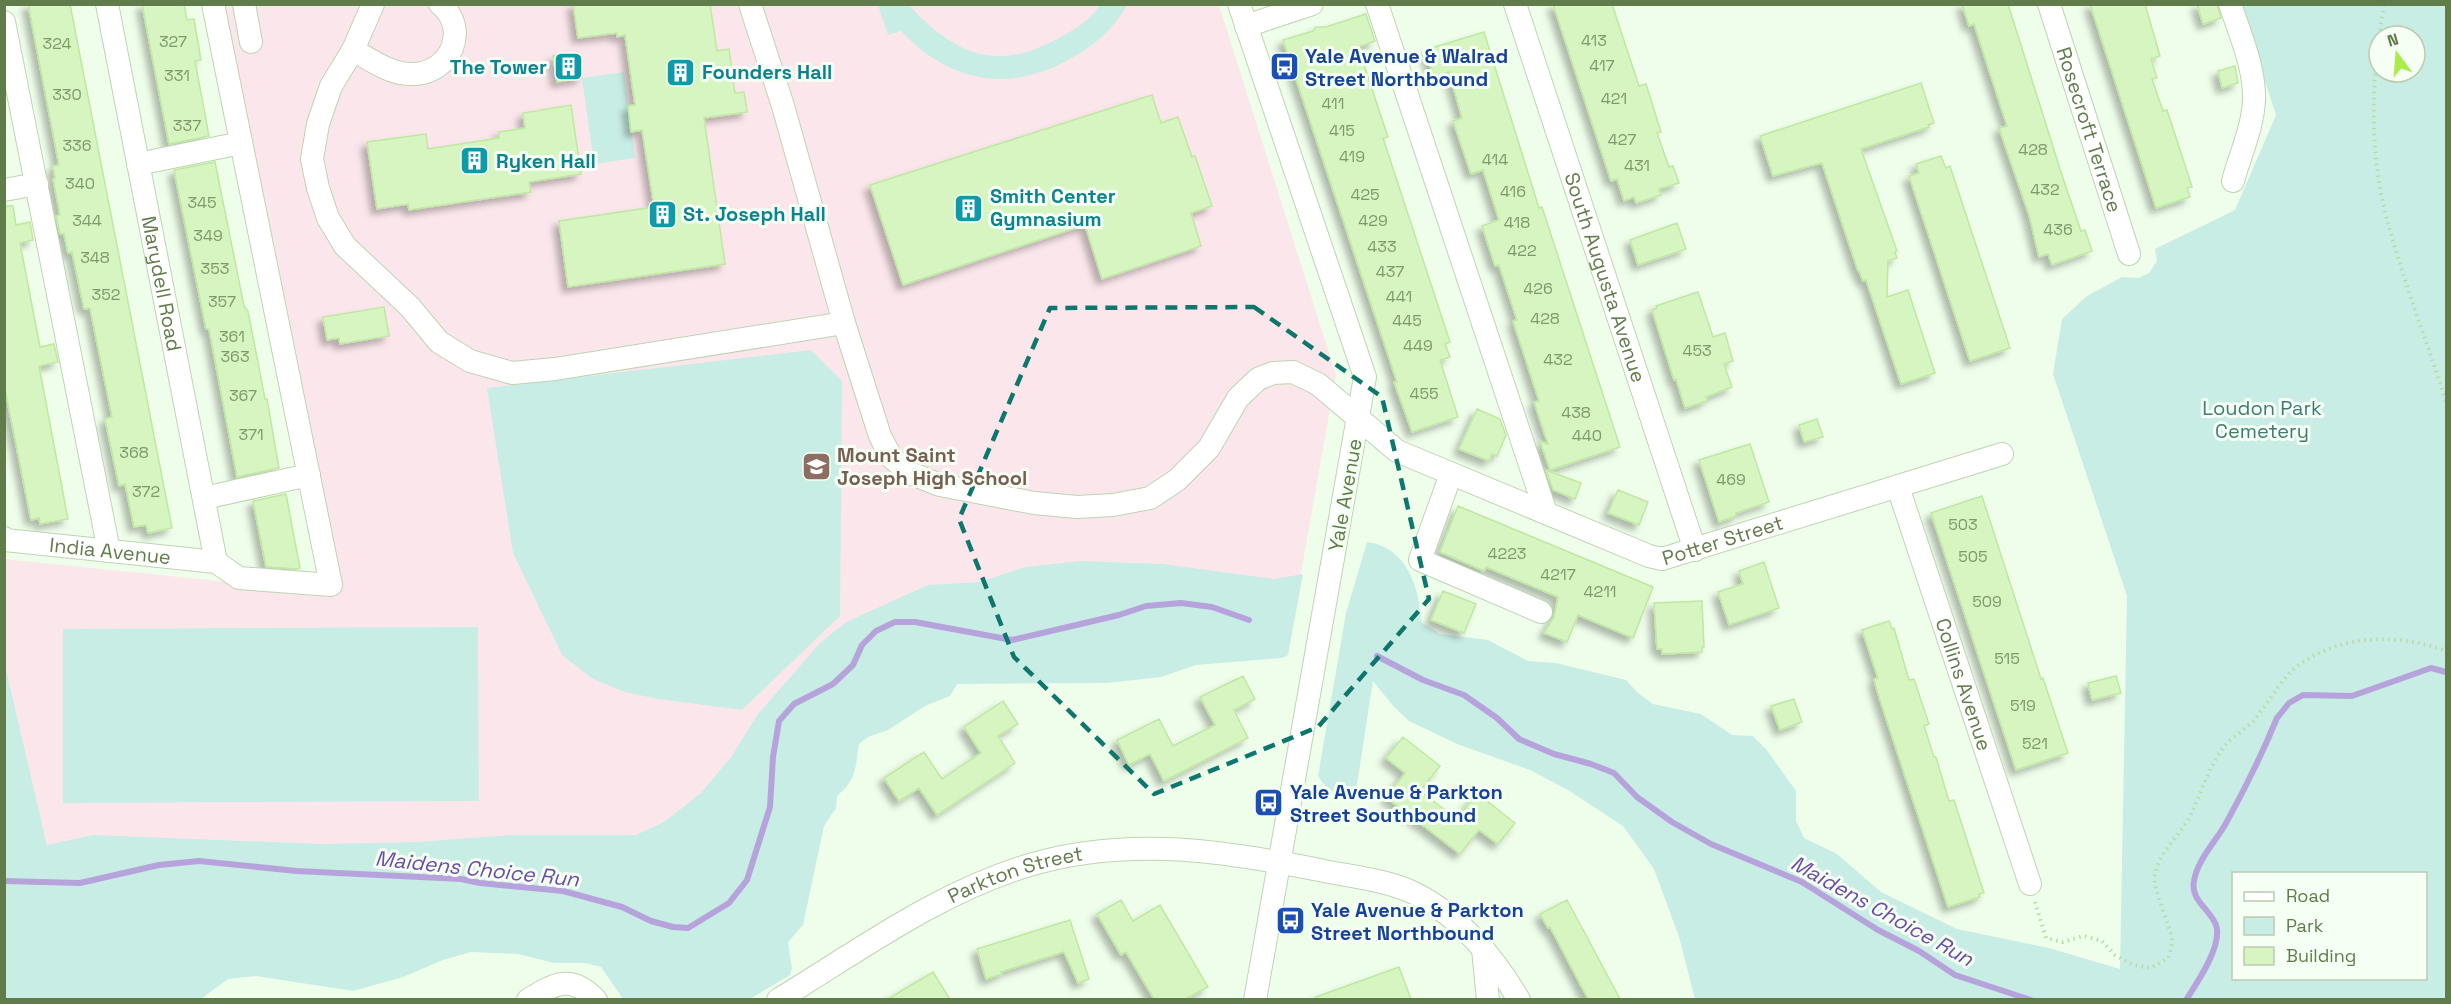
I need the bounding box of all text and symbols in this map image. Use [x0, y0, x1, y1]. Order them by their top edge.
north arrow [2367, 24, 2427, 84]
text: N [2385, 28, 2401, 52]
house number: 413 [1581, 30, 1607, 51]
house number: 327 [159, 31, 187, 52]
house number: 324 [43, 33, 71, 54]
place label: Yale Avenue & Walrad Street Northbound [1305, 43, 1508, 92]
street label: Rosecroft Terrace [2051, 44, 2128, 216]
building icon: The Tower [552, 51, 584, 83]
bus stop icon: Yale Avenue & Walrad Street Northbound [1268, 51, 1300, 83]
place label: The Tower [450, 54, 547, 80]
house number: 417 [1589, 55, 1615, 76]
building icon: Founders Hall [665, 56, 697, 88]
place label: Founders Hall [702, 59, 832, 85]
house number: 331 [164, 65, 190, 86]
house number: 330 [52, 84, 82, 105]
house number: 421 [1601, 88, 1627, 109]
house number: 411 [1322, 93, 1344, 114]
house number: 337 [173, 115, 201, 136]
house number: 415 [1329, 120, 1355, 141]
house number: 427 [1608, 129, 1636, 150]
house number: 336 [62, 135, 92, 156]
house number: 428 [2018, 139, 2048, 160]
building icon: Ryken Hall [459, 145, 491, 177]
house number: 419 [1339, 146, 1365, 167]
place label: Ryken Hall [496, 148, 596, 174]
house number: 414 [1482, 149, 1508, 170]
house number: 431 [1624, 155, 1650, 176]
street label: South Augusta Avenue [1558, 169, 1652, 386]
house number: 340 [65, 173, 95, 194]
house number: 432 [2030, 179, 2060, 200]
house number: 416 [1500, 181, 1526, 202]
place label: Smith Center Gymnasium [990, 183, 1116, 232]
house number: 425 [1350, 184, 1380, 205]
house number: 345 [187, 192, 217, 213]
building icon: Smith Center Gymnasium [953, 192, 985, 224]
building icon: St. Joseph Hall [646, 198, 678, 230]
place label: St. Joseph Hall [683, 201, 826, 227]
house number: 344 [72, 210, 102, 231]
house number: 429 [1358, 210, 1388, 231]
house number: 418 [1504, 212, 1530, 233]
street label: Marydell Road [136, 214, 188, 354]
house number: 436 [2043, 219, 2073, 240]
house number: 349 [193, 225, 223, 246]
house number: 433 [1367, 236, 1397, 257]
house number: 422 [1507, 240, 1537, 261]
house number: 348 [80, 247, 110, 268]
house number: 353 [201, 258, 229, 279]
house number: 437 [1376, 261, 1404, 282]
house number: 426 [1523, 278, 1553, 299]
house number: 352 [92, 284, 120, 305]
house number: 441 [1386, 286, 1412, 307]
house number: 357 [208, 291, 236, 312]
house number: 428 [1530, 308, 1560, 329]
house number: 445 [1392, 310, 1422, 331]
house number: 361 [219, 326, 245, 347]
house number: 449 [1403, 335, 1433, 356]
house number: 453 [1682, 340, 1712, 361]
house number: 363 [220, 346, 250, 367]
house number: 432 [1543, 349, 1573, 370]
house number: 455 [1409, 383, 1439, 404]
house number: 367 [229, 385, 257, 406]
park label: Loudon Park Cemetery [2202, 395, 2322, 444]
house number: 438 [1561, 402, 1591, 423]
house number: 371 [238, 424, 264, 445]
house number: 440 [1572, 425, 1602, 446]
street label: Yale Avenue [1322, 436, 1368, 554]
house number: 368 [119, 442, 149, 463]
place label: Mount Saint Joseph High School [837, 442, 1027, 491]
school or university icon: Mount Saint Joseph High School [800, 451, 832, 483]
house number: 469 [1716, 469, 1746, 490]
house number: 372 [132, 481, 160, 502]
street label: Potter Street [1659, 509, 1786, 571]
house number: 503 [1948, 514, 1978, 535]
street label: India Avenue [48, 532, 172, 570]
house number: 4223 [1488, 543, 1526, 564]
house number: 505 [1958, 546, 1988, 567]
house number: 4217 [1540, 564, 1576, 585]
house number: 4211 [1583, 581, 1617, 602]
house number: 509 [1972, 591, 2002, 612]
street label: Collins Avenue [1929, 615, 1998, 754]
house number: 515 [1994, 648, 2020, 669]
house number: 519 [2010, 695, 2036, 716]
house number: 521 [2022, 733, 2048, 754]
place label: Yale Avenue & Parkton Street Southbound [1290, 779, 1503, 828]
bus stop icon: Yale Avenue & Parkton Street Southbound [1253, 787, 1285, 819]
street label: Parkton Street [943, 840, 1085, 909]
water label: Maidens Choice Run [374, 844, 581, 893]
water label: Maidens Choice Run [1786, 849, 1979, 972]
legend [2232, 872, 2427, 980]
text: Road [2286, 884, 2330, 907]
place label: Yale Avenue & Parkton Street Northbound [1311, 897, 1524, 946]
bus stop icon: Yale Avenue & Parkton Street Northbound [1274, 905, 1306, 937]
text: Park [2286, 914, 2324, 937]
text: Building [2286, 944, 2356, 967]

